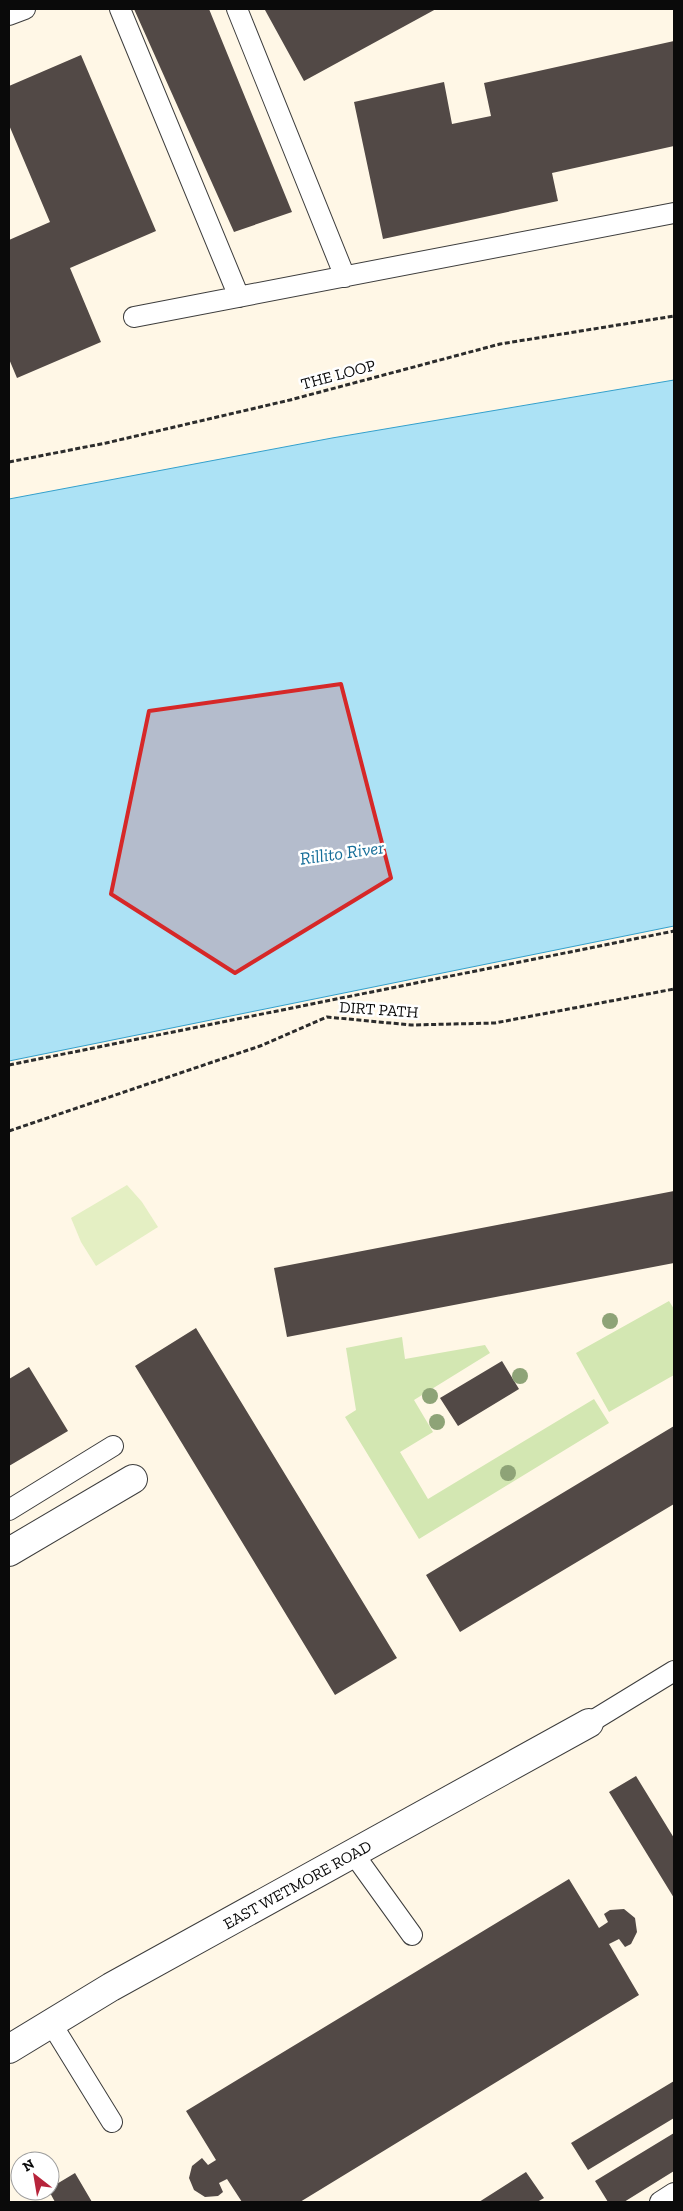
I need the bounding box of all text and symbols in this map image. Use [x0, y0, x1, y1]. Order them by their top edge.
street label: THE LOOP [299, 355, 377, 394]
water label: Rillito River [298, 836, 386, 870]
street label: DIRT PATH [339, 997, 419, 1022]
street label: EAST WETMORE ROAD [220, 1836, 375, 1933]
north arrow [10, 2151, 60, 2201]
text: N [20, 2155, 38, 2175]

